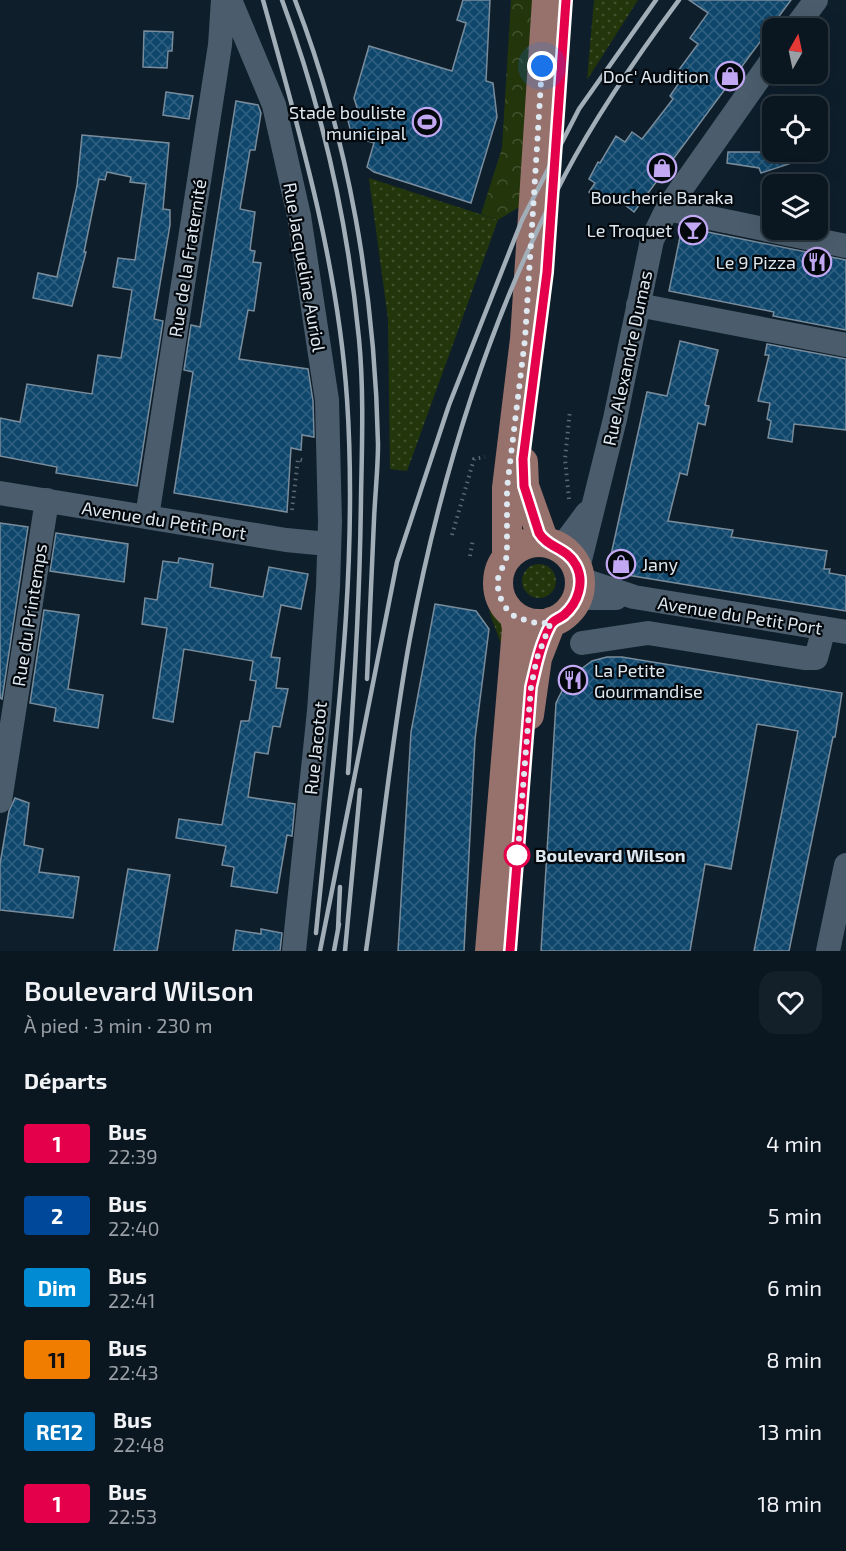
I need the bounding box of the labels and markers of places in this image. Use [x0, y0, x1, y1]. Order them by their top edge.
shop icon: Doc' Audition [714, 60, 746, 92]
place label: Doc' Audition [603, 65, 709, 87]
place label: Stade bouliste municipal [289, 101, 407, 144]
sports icon: Stade bouliste municipal [411, 106, 443, 138]
shop icon: Boucherie Baraka [646, 152, 678, 184]
place label: Boucherie Baraka [590, 186, 734, 208]
bar icon: Le Troquet [677, 214, 709, 246]
place label: Le Troquet [586, 219, 672, 241]
restaurant icon: Le 9 Pizza [801, 246, 833, 278]
place label: Le 9 Pizza [715, 251, 796, 273]
shop icon: Jany [605, 548, 637, 580]
place label: Jany [642, 553, 678, 575]
place label: La Petite Gourmandise [594, 659, 703, 702]
restaurant icon: La Petite Gourmandise [557, 664, 589, 696]
marker: Boulevard Wilson [504, 842, 530, 868]
place label: Boulevard Wilson [535, 844, 686, 866]

